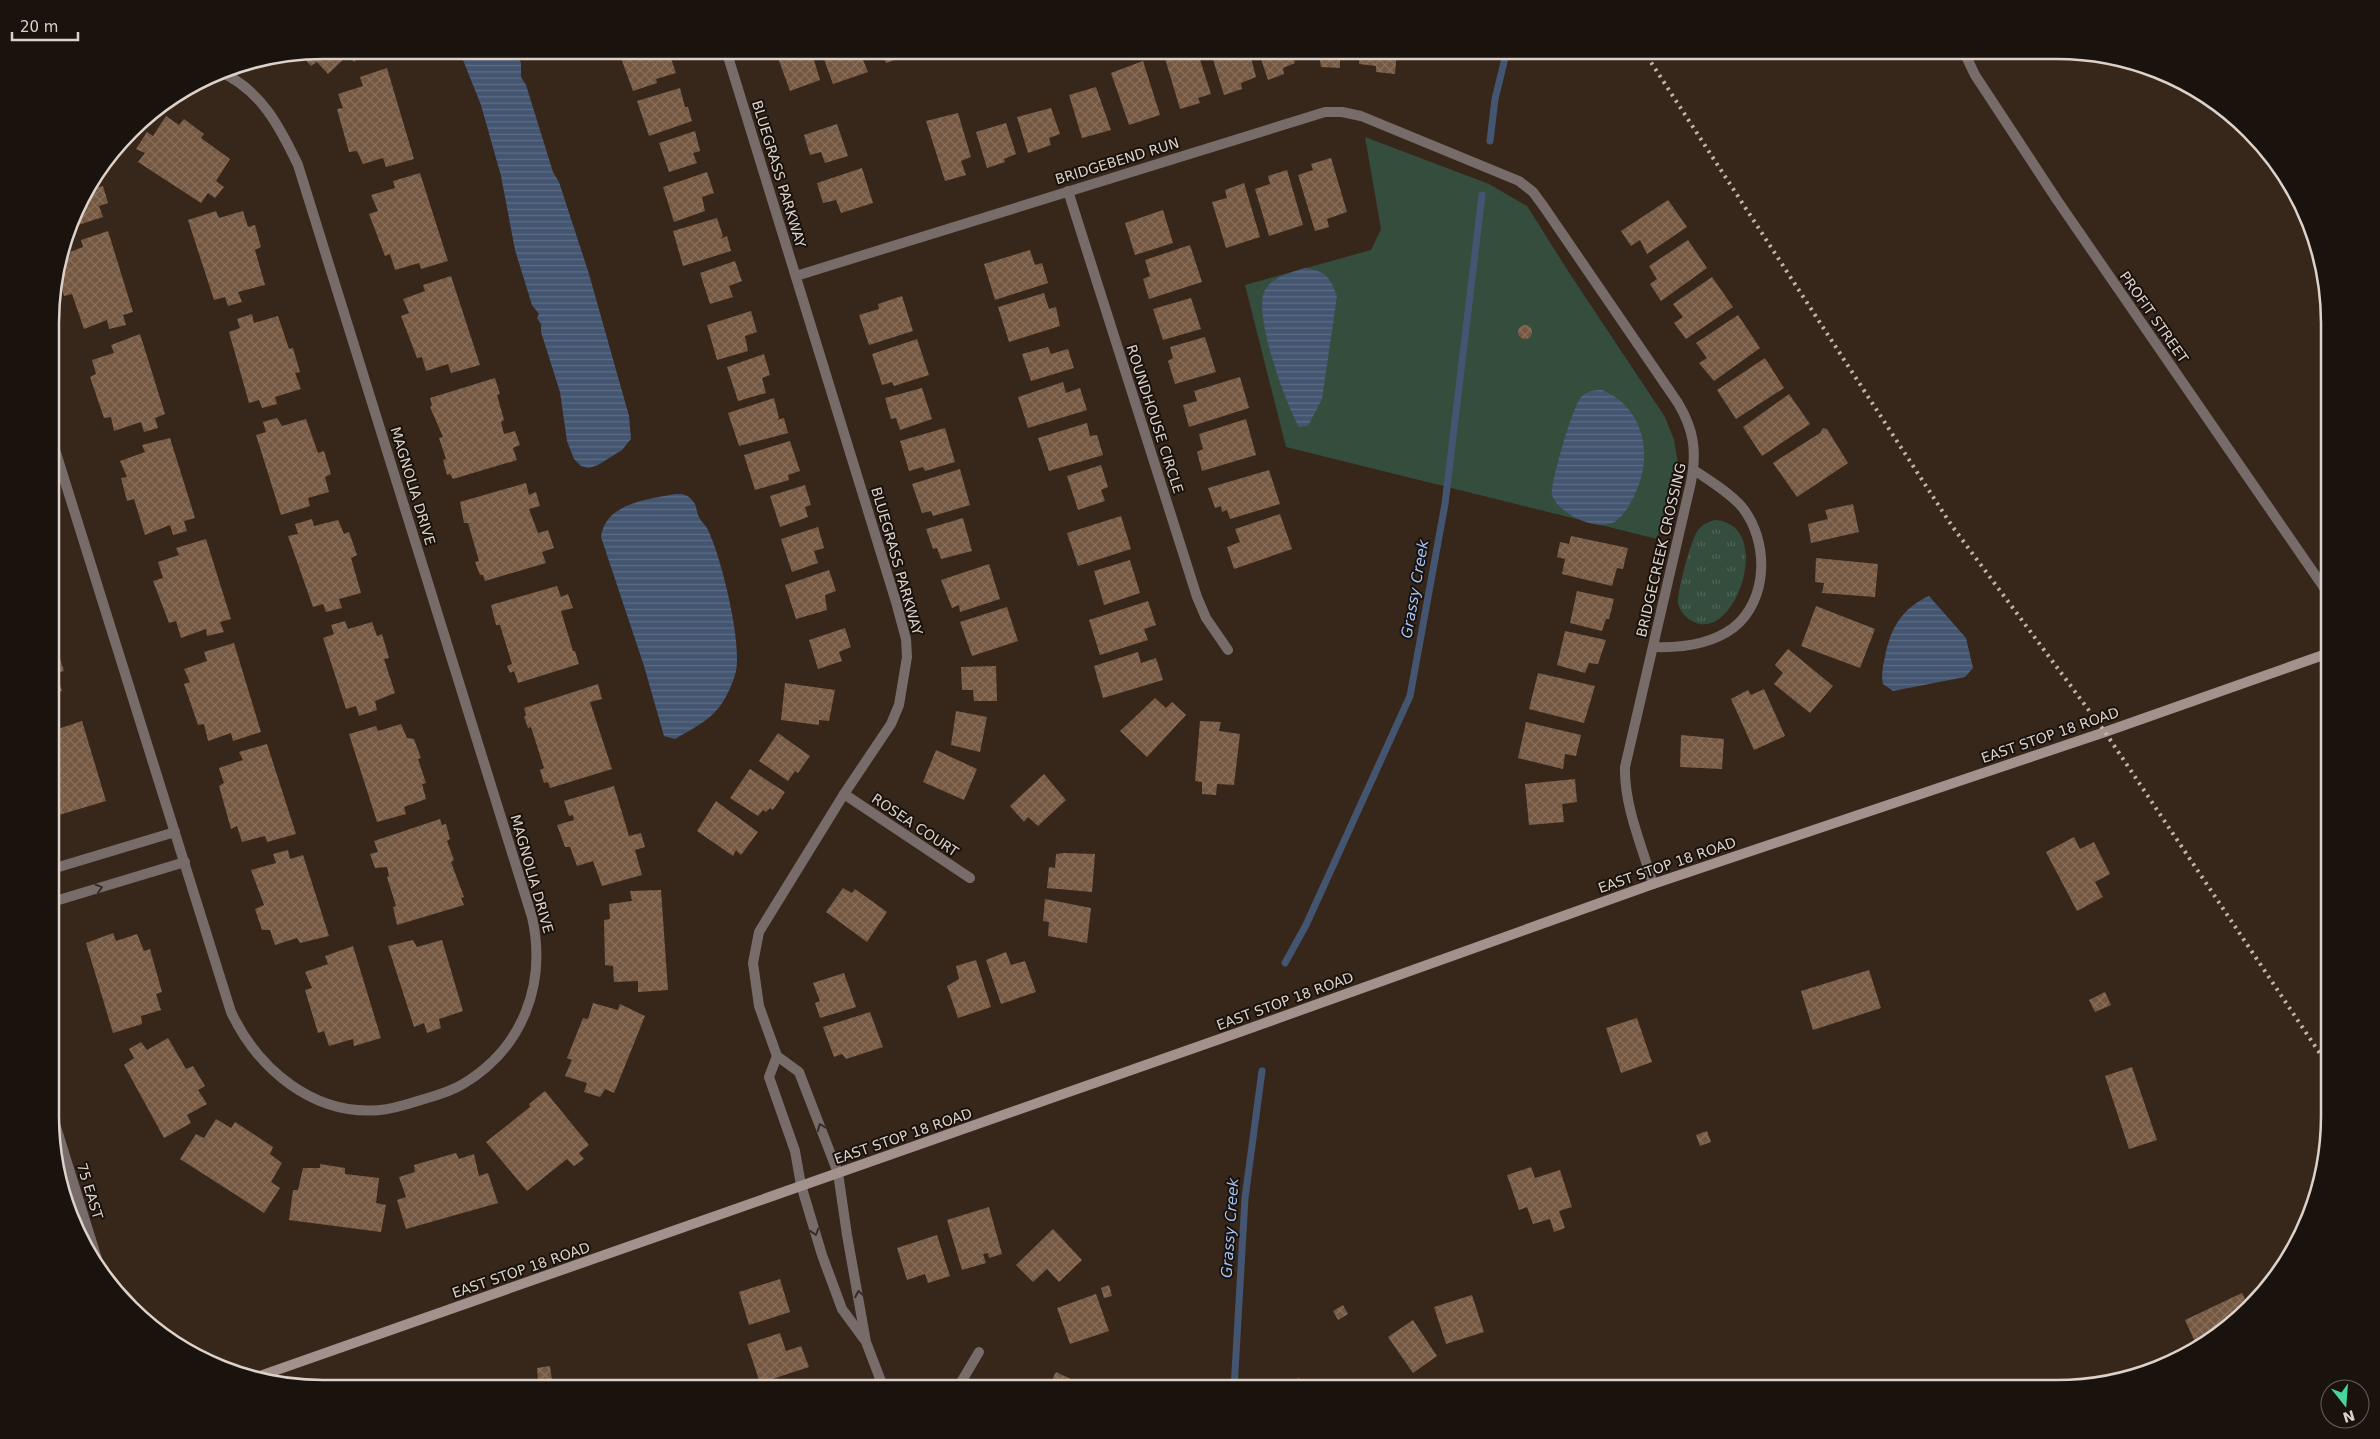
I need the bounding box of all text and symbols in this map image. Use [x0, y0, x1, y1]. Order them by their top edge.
scale bar [12, 10, 79, 42]
text: 20 m [20, 18, 58, 36]
street label: BLUEGRASS PARKWAY [749, 98, 809, 250]
street label: BRIDGEBEND RUN [1053, 135, 1181, 187]
street label: PROFIT STREET [2117, 268, 2192, 366]
street label: ROUNDHOUSE CIRCLE [1123, 343, 1187, 495]
street label: MAGNOLIA DRIVE [387, 425, 439, 547]
street label: BRIDGECREEK CROSSING [1633, 461, 1689, 639]
street label: BLUEGRASS PARKWAY [868, 485, 926, 637]
water label: Grassy Creek [1397, 537, 1433, 640]
street label: EAST STOP 18 ROAD [1979, 704, 2121, 766]
street label: ROSEA COURT [869, 790, 962, 860]
street label: MAGNOLIA DRIVE [507, 813, 557, 935]
street label: EAST STOP 18 ROAD [1596, 834, 1738, 896]
one-way arrow [94, 883, 103, 893]
street label: EAST STOP 18 ROAD [1214, 969, 1356, 1033]
street label: EAST STOP 18 ROAD [832, 1105, 974, 1167]
one-way arrow [816, 1123, 827, 1132]
street label: 75 EAST [74, 1161, 106, 1222]
water label: Grassy Creek [1218, 1176, 1243, 1279]
one-way arrow [810, 1227, 820, 1236]
street label: EAST STOP 18 ROAD [450, 1239, 592, 1301]
one-way arrow [854, 1289, 864, 1298]
north arrow [2320, 1379, 2370, 1429]
text: N [2341, 1407, 2357, 1426]

